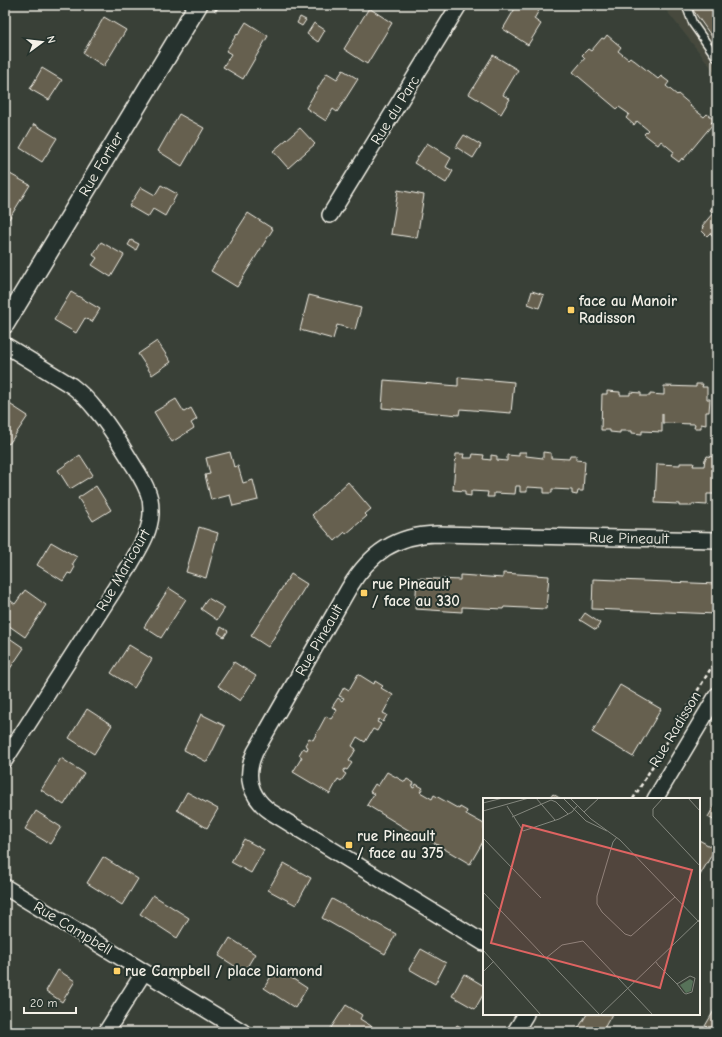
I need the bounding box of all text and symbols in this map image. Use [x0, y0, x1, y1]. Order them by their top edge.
north arrow [22, 22, 62, 62]
text: N [44, 34, 58, 45]
street label: Rue du Parc [367, 72, 423, 148]
street label: Rue Fortier [75, 128, 127, 199]
place label: face au Manoir Radisson [578, 292, 677, 327]
marker: face au Manoir Radisson [566, 305, 576, 315]
street label: Rue Maricourt [92, 525, 154, 614]
street label: Rue Pineault [589, 528, 670, 548]
place label: rue Pineault / face au 330 [372, 575, 460, 610]
marker: rue Pineault / face au 330 [359, 588, 369, 598]
street label: Rue Pineault [291, 600, 347, 679]
street label: Rue Radisson [645, 688, 705, 770]
inset map [483, 798, 700, 1015]
place label: rue Pineault / face au 375 [357, 827, 444, 862]
marker: rue Pineault / face au 375 [344, 840, 354, 850]
street label: Rue Campbell [30, 897, 116, 959]
place label: rue Campbell / place Diamond [125, 962, 323, 980]
marker: rue Campbell / place Diamond [112, 966, 122, 976]
scale bar [24, 989, 76, 1015]
text: 20 m [30, 996, 58, 1010]

